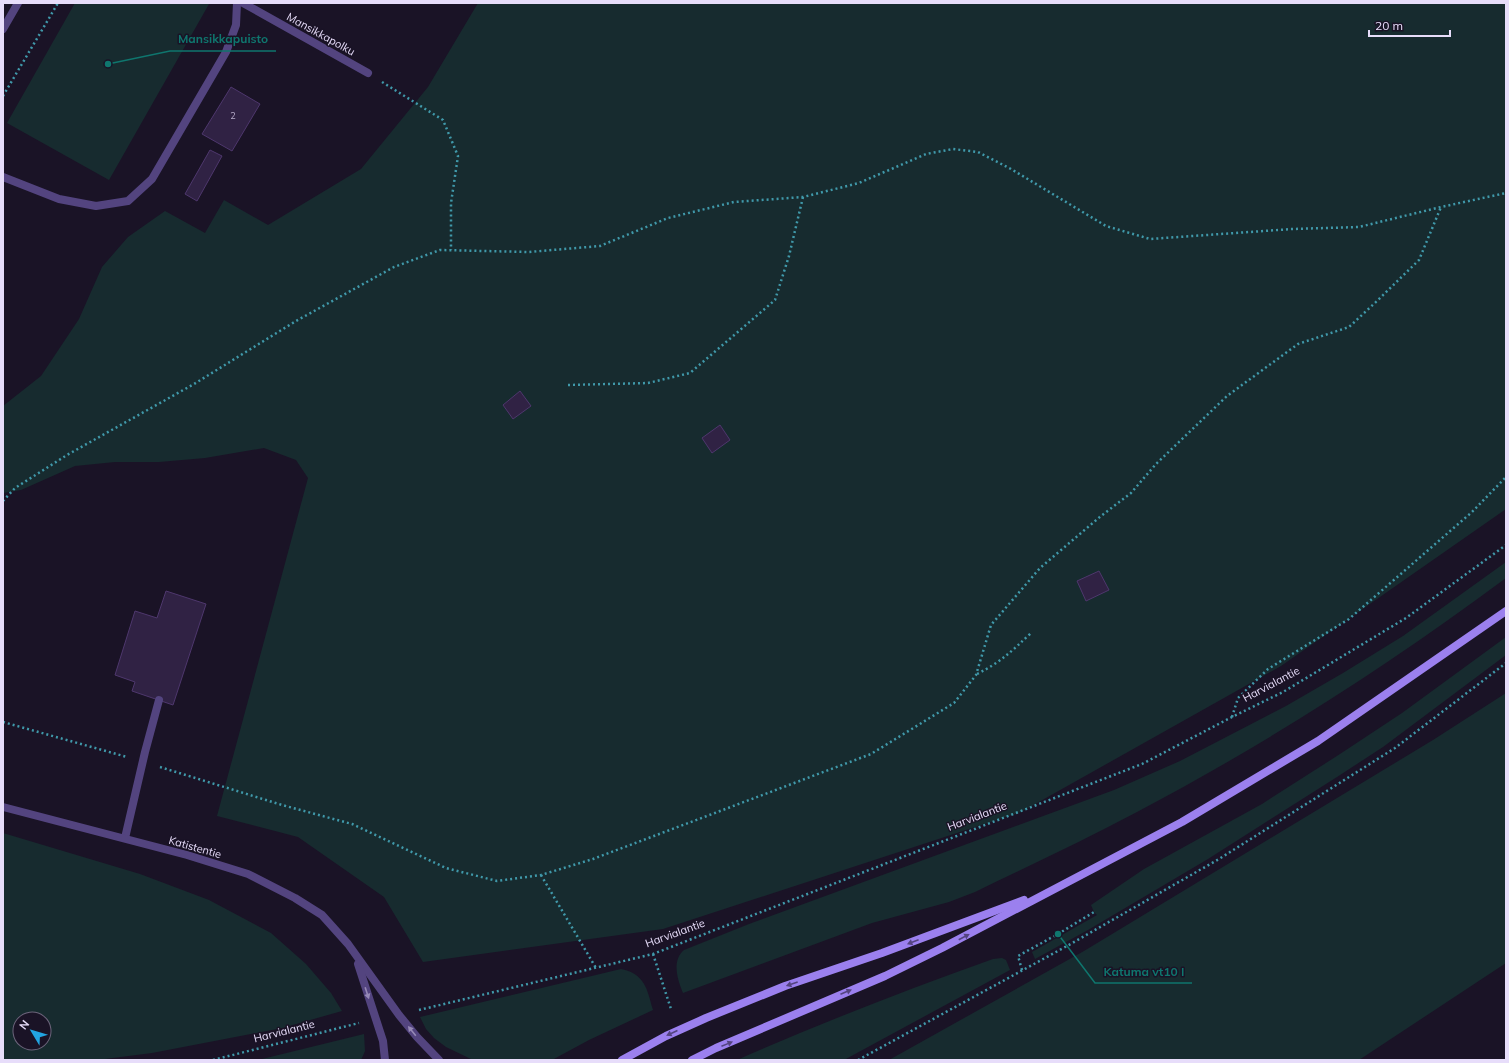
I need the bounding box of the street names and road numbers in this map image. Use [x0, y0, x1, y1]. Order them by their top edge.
street label: Mansikkapolku [284, 9, 358, 59]
street label: Harvialantie [1240, 663, 1302, 705]
street label: Harvialantie [945, 798, 1009, 834]
street label: Katistentie [167, 833, 223, 861]
street label: Harvialantie [643, 916, 707, 950]
street label: Harvialantie [252, 1017, 316, 1045]

